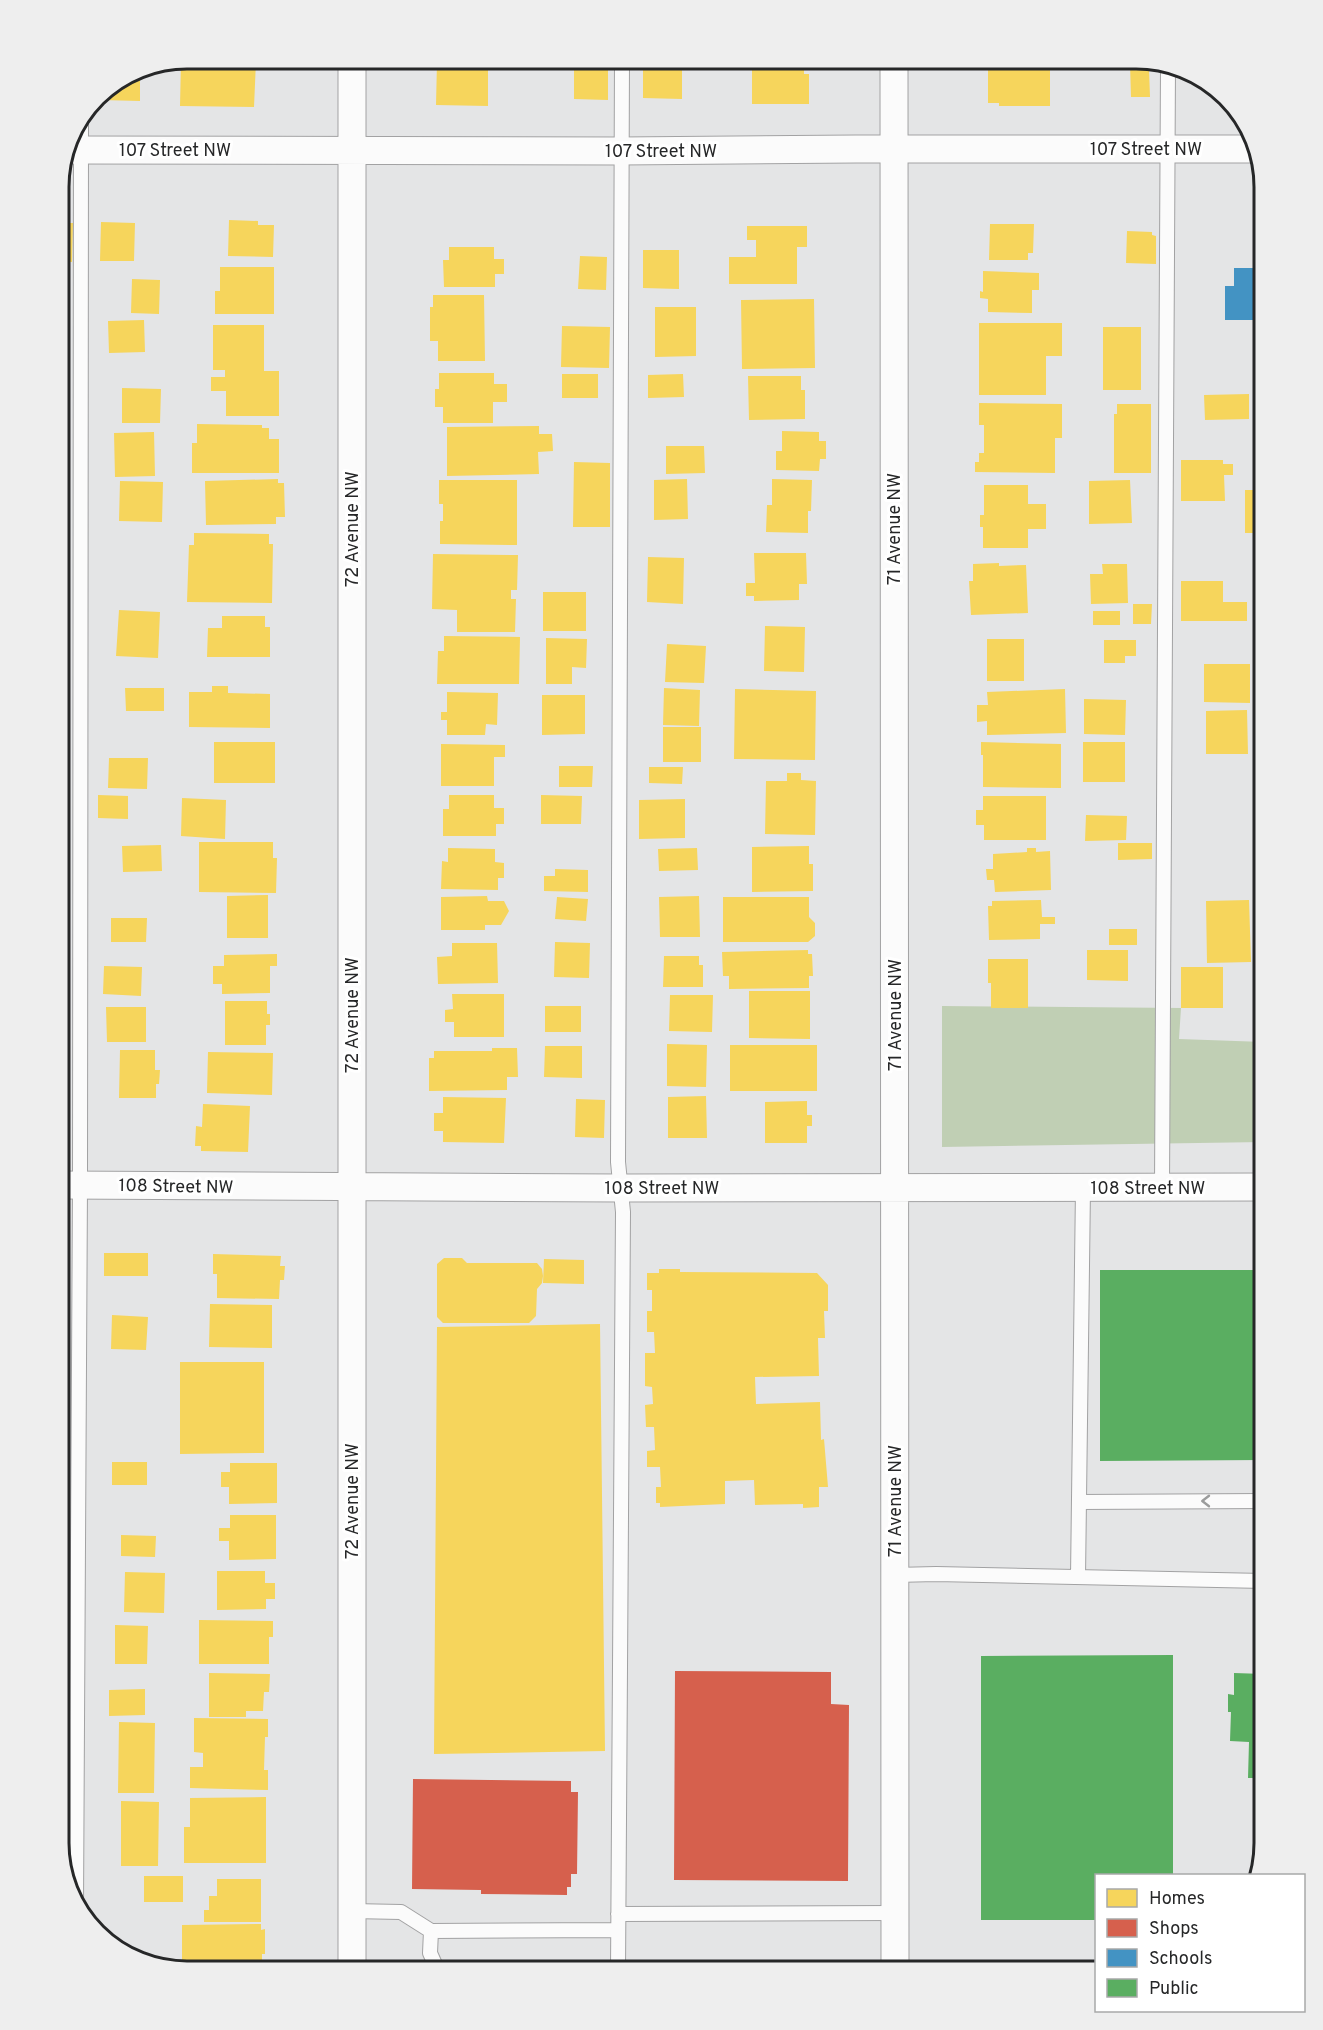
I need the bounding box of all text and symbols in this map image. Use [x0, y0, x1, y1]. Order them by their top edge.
street label: 107 Street NW [1090, 139, 1202, 162]
street label: 107 Street NW [119, 140, 231, 163]
street label: 107 Street NW [605, 141, 717, 164]
street label: 72 Avenue NW [342, 471, 365, 587]
street label: 71 Avenue NW [884, 473, 907, 585]
street label: 72 Avenue NW [342, 957, 365, 1073]
street label: 71 Avenue NW [885, 959, 908, 1071]
street label: 108 Street NW [118, 1175, 234, 1200]
street label: 108 Street NW [605, 1178, 719, 1201]
street label: 108 Street NW [1091, 1178, 1205, 1201]
street label: 72 Avenue NW [342, 1443, 365, 1559]
street label: 71 Avenue NW [885, 1445, 908, 1557]
one-way arrow [1201, 1495, 1210, 1507]
legend [1095, 1874, 1305, 2012]
text: Homes [1149, 1888, 1205, 1911]
text: Shops [1149, 1918, 1199, 1941]
text: Schools [1149, 1948, 1212, 1971]
text: Public [1149, 1978, 1199, 2001]

